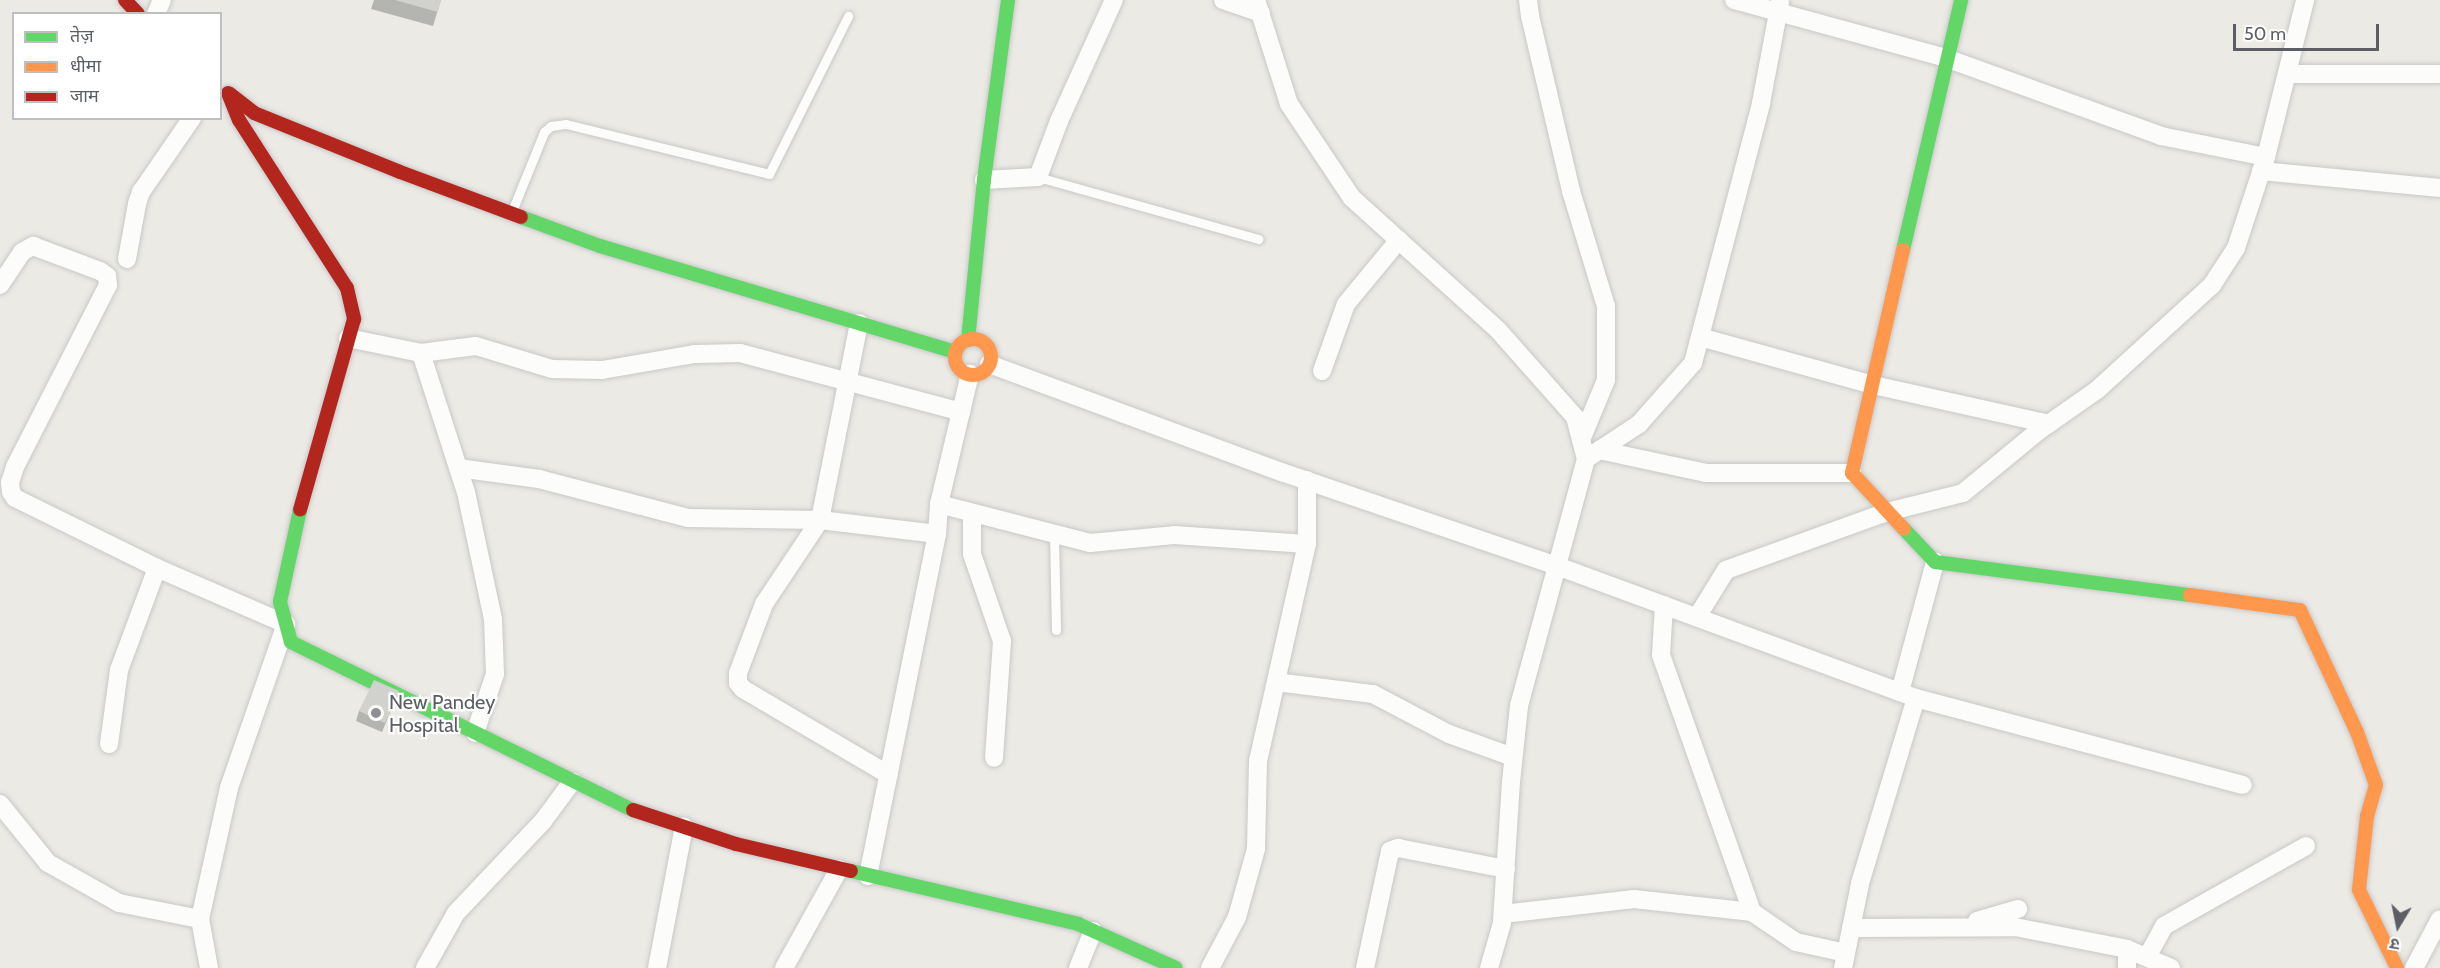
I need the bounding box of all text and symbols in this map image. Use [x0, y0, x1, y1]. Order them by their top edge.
legend [12, 12, 222, 120]
scale bar [2236, 12, 2382, 50]
text: 50 m [2244, 23, 2286, 45]
text: तेज़ [70, 25, 94, 47]
text: धीमा [70, 55, 101, 77]
text: जाम [70, 85, 99, 107]
place label: New Pandey Hospital [389, 690, 495, 737]
marker: New Pandey Hospital [367, 704, 385, 722]
north arrow [2368, 896, 2428, 956]
text: उ [2389, 934, 2401, 954]

